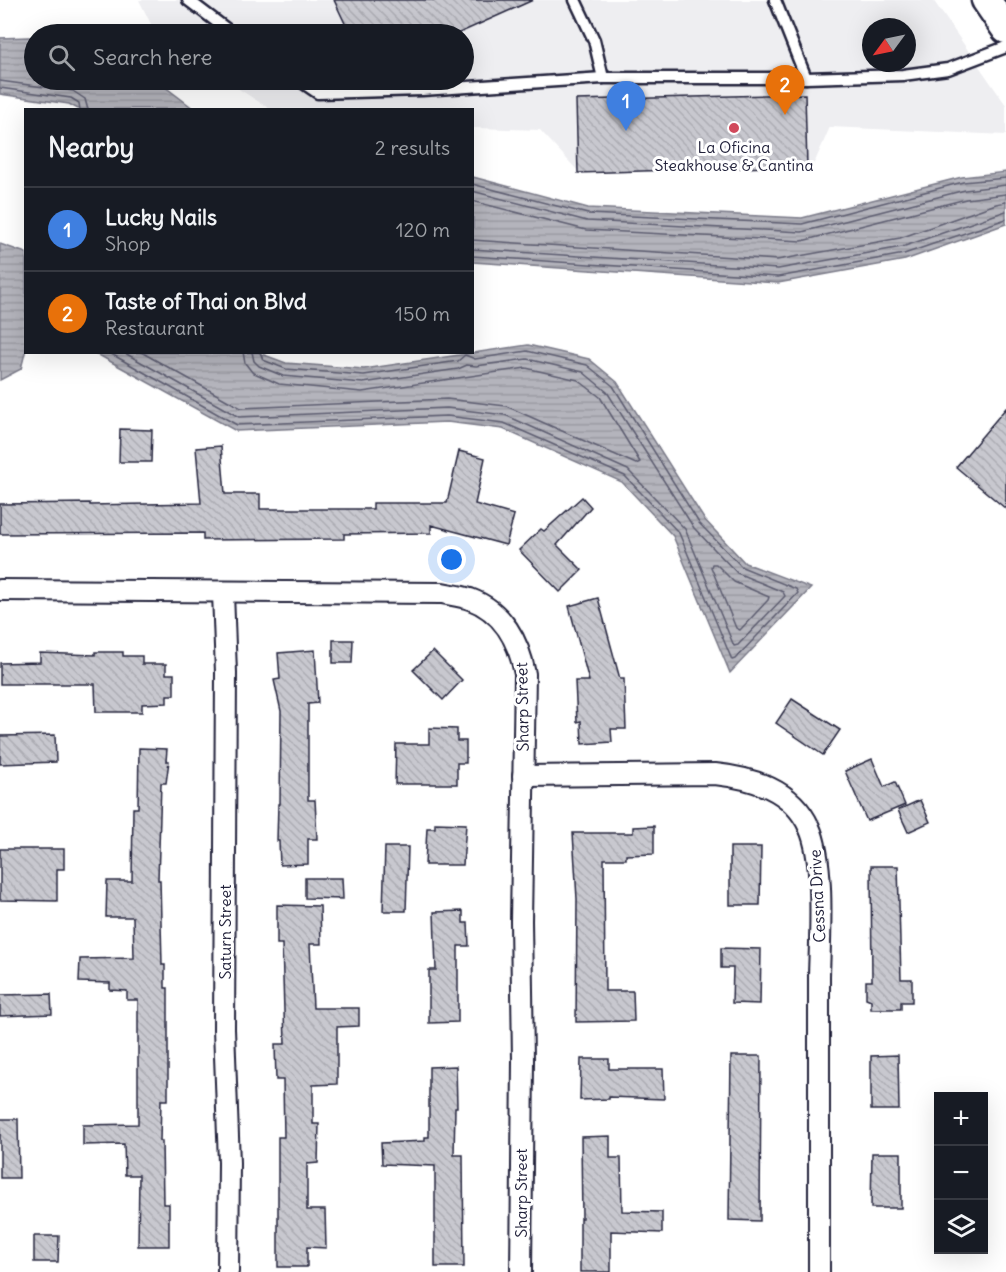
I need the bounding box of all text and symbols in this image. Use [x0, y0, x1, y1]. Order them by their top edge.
north arrow [862, 18, 916, 72]
search box [24, 24, 474, 90]
icon: search [45, 41, 78, 74]
text: Search here [93, 43, 212, 71]
pin: 2 [766, 66, 804, 115]
pin: 1 [606, 82, 646, 131]
marker: La Oficina Steakhouse & Cantina [727, 121, 741, 135]
text: Nearby [48, 131, 134, 164]
text: 2 results [375, 135, 450, 160]
place label: La Oficina Steakhouse & Cantina [654, 137, 814, 175]
text: Lucky Nails [105, 203, 217, 231]
text: 1 [64, 217, 71, 242]
text: 120 m [396, 217, 450, 242]
text: Shop [105, 231, 150, 256]
text: Taste of Thai on Blvd [105, 287, 307, 315]
text: 2 [62, 301, 73, 326]
text: 150 m [395, 301, 450, 326]
text: Restaurant [105, 315, 204, 340]
your location [437, 545, 466, 574]
street label: Sharp Street [511, 662, 533, 752]
street label: Cessna Drive [805, 849, 829, 943]
street label: Saturn Street [215, 884, 235, 980]
map controls [934, 1092, 988, 1254]
button: + [934, 1092, 988, 1146]
button: − [934, 1146, 988, 1200]
street label: Sharp Street [511, 1148, 531, 1238]
button: layers [934, 1200, 988, 1254]

